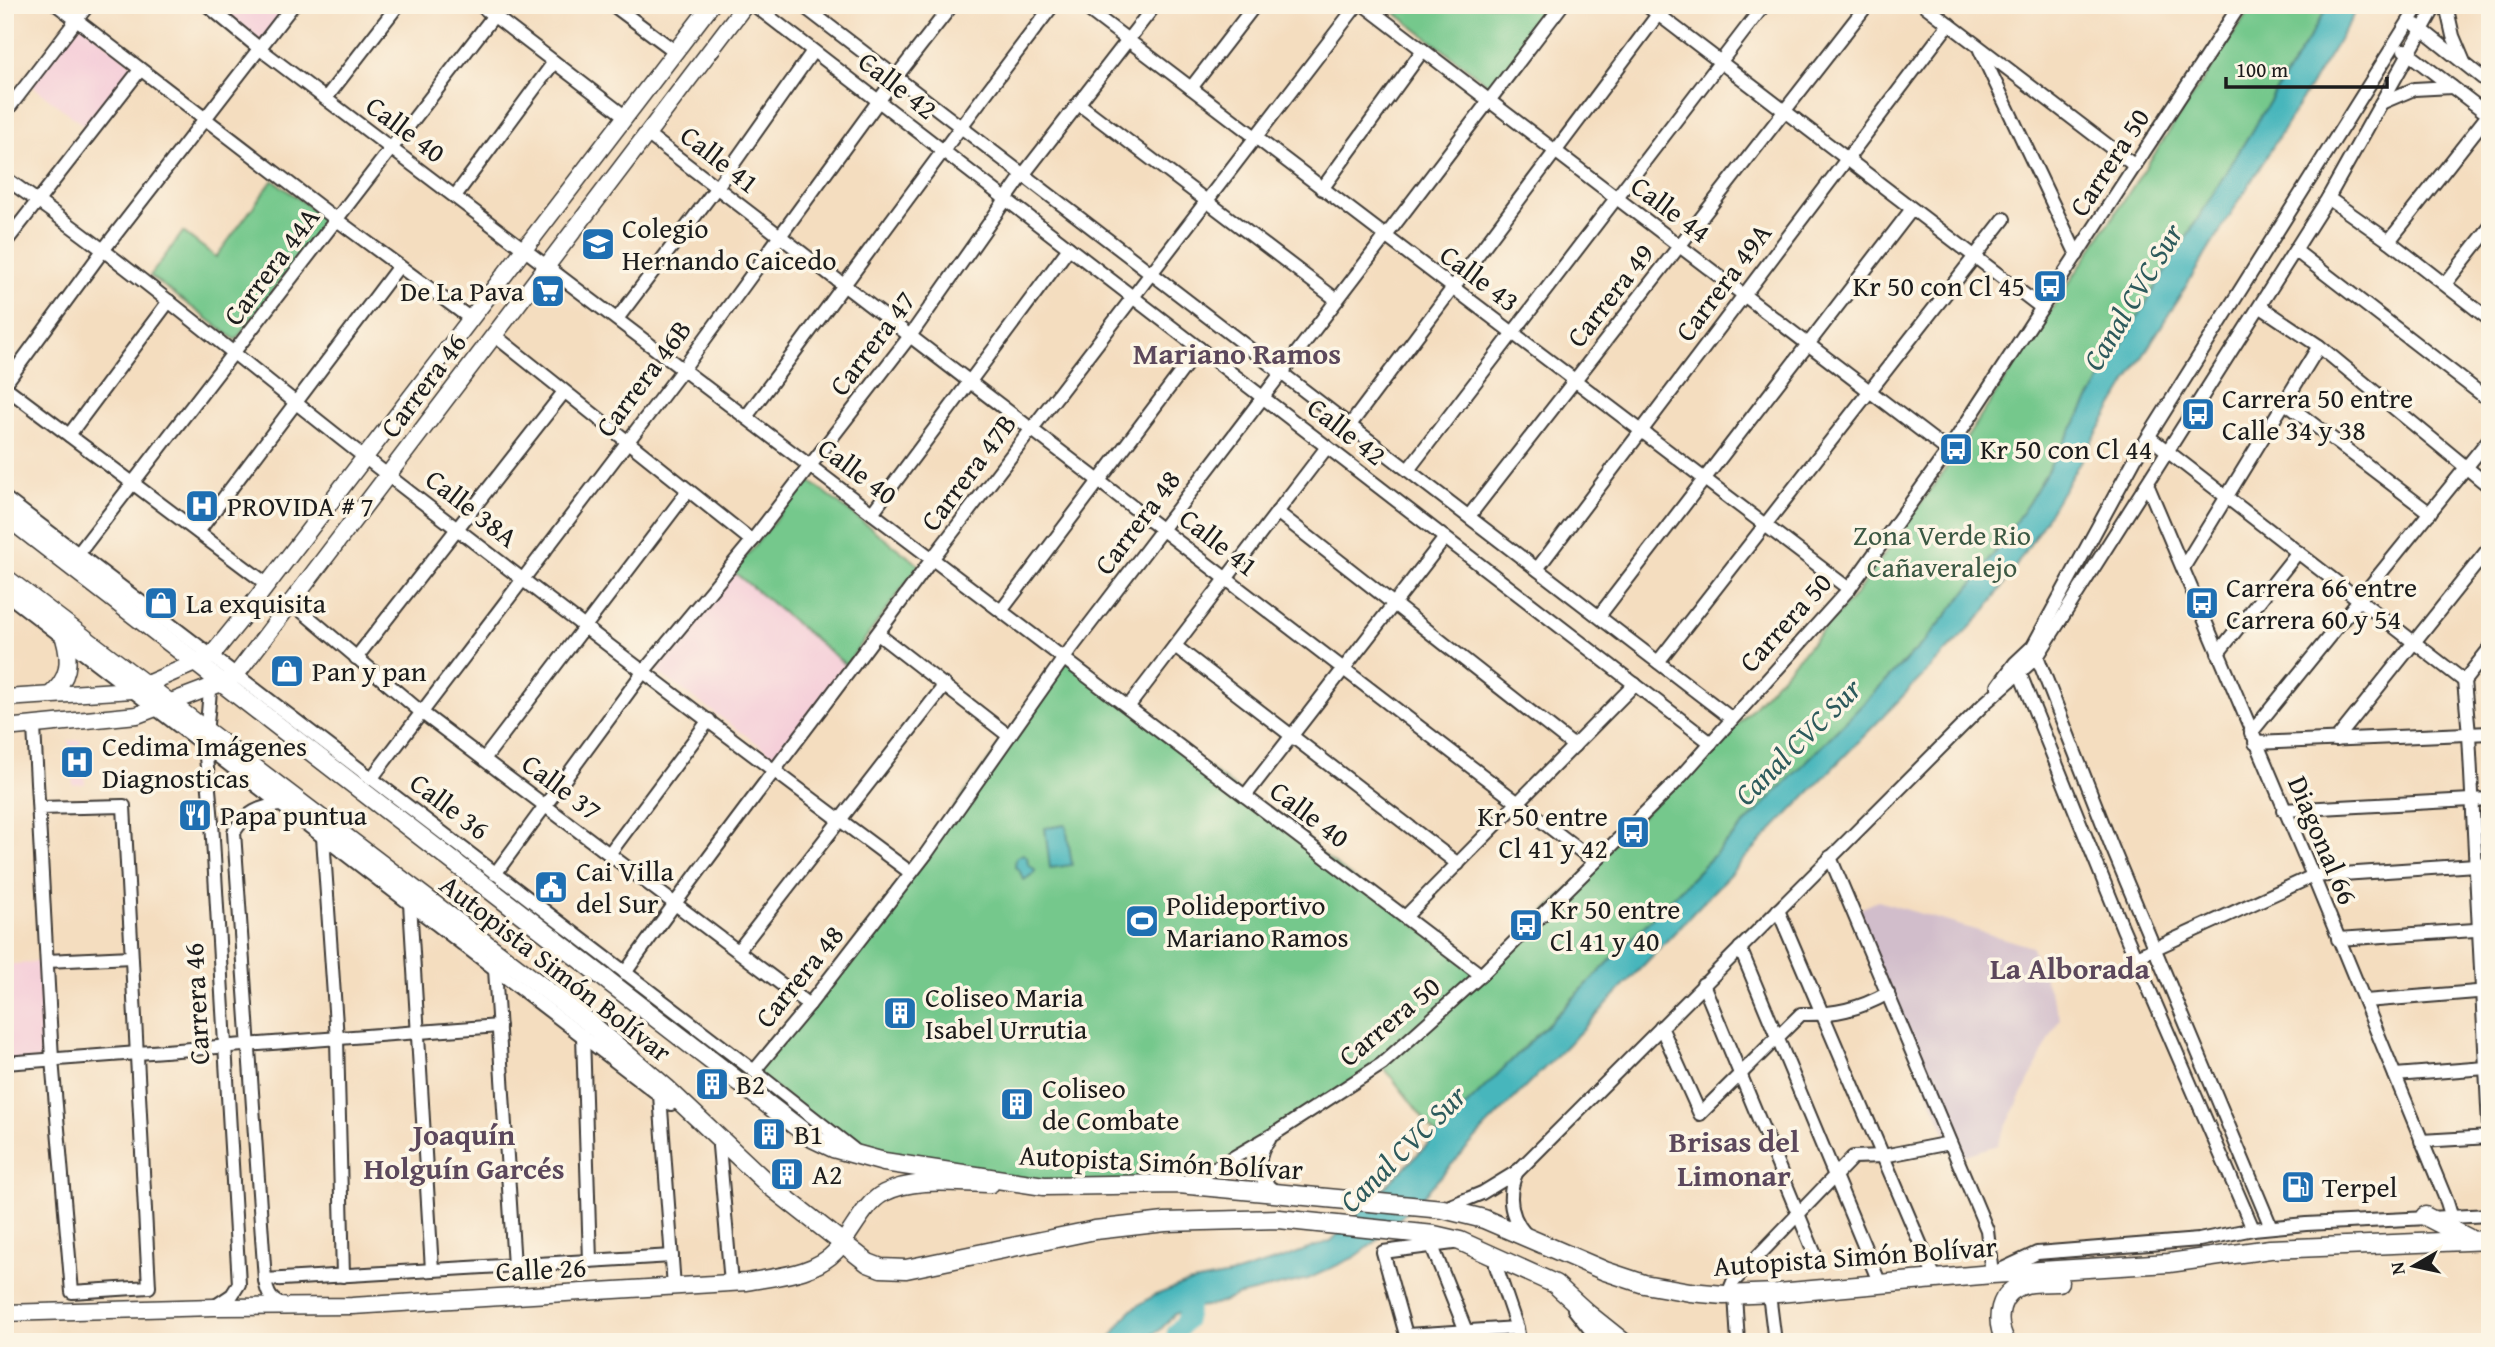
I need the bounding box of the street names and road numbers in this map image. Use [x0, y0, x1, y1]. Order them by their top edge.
street label: Calle 42 [850, 41, 947, 129]
street label: Calle 40 [358, 85, 455, 172]
street label: Carrera 50 [2058, 99, 2159, 224]
street label: Calle 41 [672, 115, 769, 203]
street label: Calle 44 [1623, 165, 1720, 252]
street label: Carrera 44A [212, 198, 329, 333]
street label: Carrera 49A [1664, 214, 1781, 349]
street label: Calle 43 [1432, 234, 1529, 321]
street label: Carrera 49 [1556, 234, 1663, 355]
street label: Carrera 47 [819, 282, 925, 404]
street label: Carrera 46B [585, 310, 700, 445]
street label: Carrera 46 [370, 324, 476, 446]
street label: Calle 42 [1299, 387, 1396, 475]
street label: Carrera 47B [910, 404, 1025, 539]
street label: Calle 40 [810, 427, 907, 514]
street label: Calle 38A [417, 458, 527, 557]
street label: Carrera 48 [1084, 461, 1190, 583]
street label: Calle 41 [1171, 498, 1268, 586]
street label: Carrera 50 [1729, 563, 1841, 681]
street label: Calle 37 [514, 743, 611, 830]
street label: Calle 36 [402, 762, 499, 849]
street label: Diagonal 66 [2278, 769, 2369, 911]
street label: Calle 40 [1262, 770, 1359, 857]
street label: Autopista Simón Bolívar [432, 864, 681, 1072]
street label: Carrera 48 [744, 915, 853, 1036]
street label: Carrera 46 [172, 942, 219, 1066]
street label: Carrera 50 [1329, 966, 1449, 1075]
street label: Autopista Simón Bolívar [1018, 1134, 1305, 1189]
street label: Autopista Simón Bolívar [1712, 1225, 1999, 1286]
street label: Calle 26 [495, 1246, 587, 1291]

